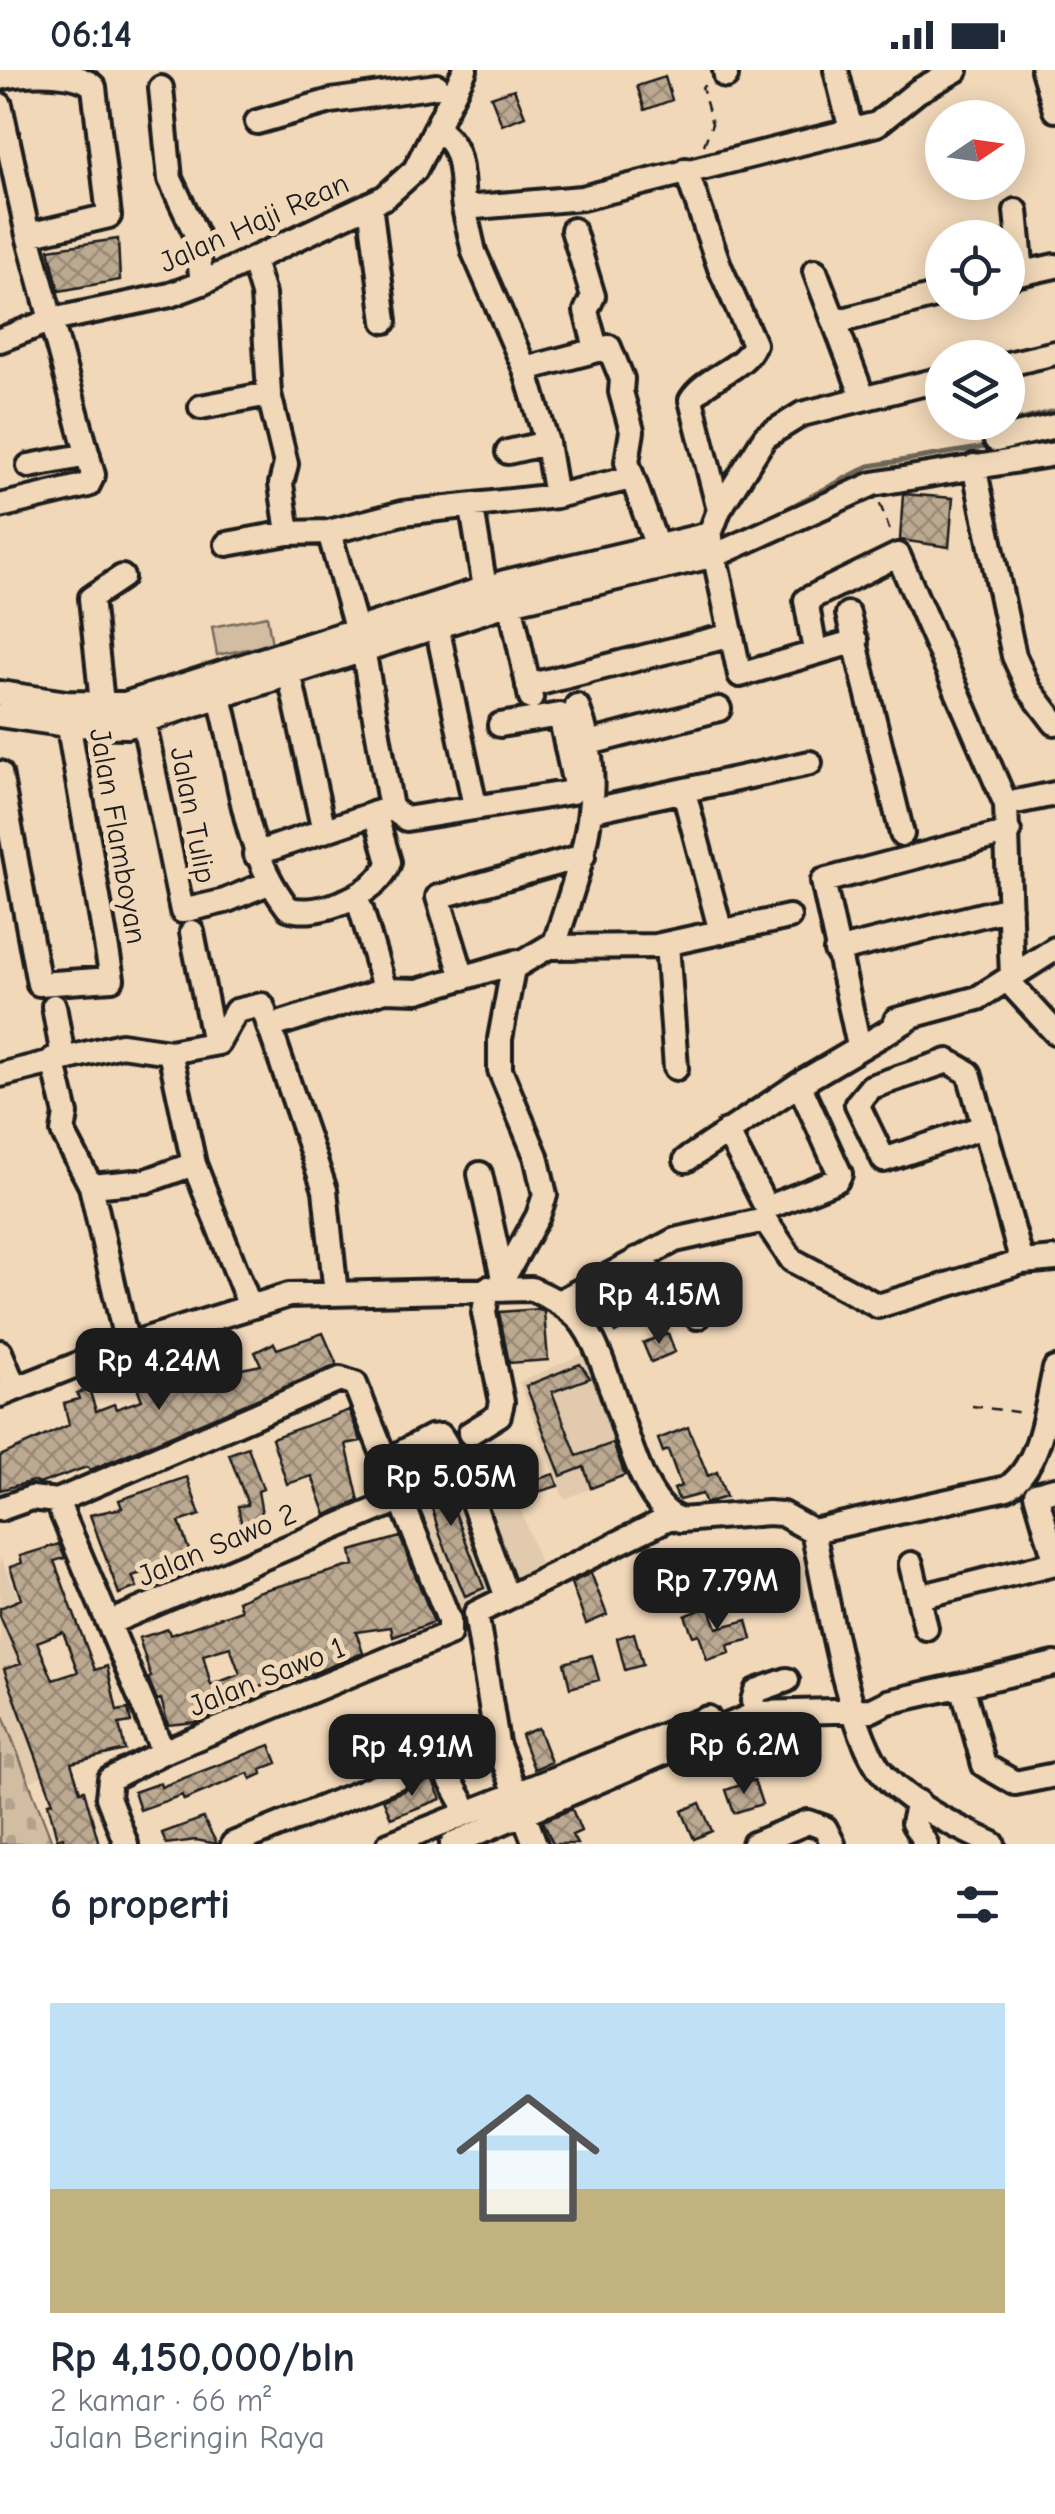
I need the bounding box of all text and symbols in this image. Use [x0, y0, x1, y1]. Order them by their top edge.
text: 06:14 [50, 13, 132, 57]
north arrow [925, 100, 1025, 200]
map controls [925, 100, 1025, 440]
street label: Jalan Haji Rean [154, 166, 354, 280]
button: locate [925, 220, 1025, 320]
button: layers [925, 340, 1025, 440]
street label: Jalan Flamboyan [82, 725, 154, 947]
street label: Jalan Tulip [163, 744, 223, 886]
pin: Rp 4.15M [556, 1262, 762, 1347]
text: Rp 4.15M [598, 1276, 720, 1313]
pin: Rp 4.24M [56, 1328, 262, 1413]
text: Rp 4.24M [97, 1342, 221, 1379]
pin: Rp 5.05M [348, 1444, 554, 1529]
text: Rp 5.05M [386, 1458, 516, 1495]
street label: Jalan Sawo 2 [132, 1496, 302, 1594]
pin: Rp 7.79M [614, 1548, 820, 1633]
text: Rp 7.79M [655, 1562, 779, 1599]
street label: Jalan Sawo 1 [184, 1630, 350, 1724]
pin: Rp 6.2M [652, 1712, 836, 1797]
pin: Rp 4.91M [309, 1714, 515, 1799]
text: Rp 6.2M [689, 1726, 799, 1763]
text: Rp 4.91M [351, 1728, 473, 1765]
icon: filters [950, 1877, 1005, 1932]
text: 6 properti [50, 1880, 230, 1929]
icon: home [438, 2068, 618, 2248]
text: Rp 4,150,000/bln [50, 2333, 355, 2382]
text: 2 kamar · 66 m² [50, 2382, 271, 2419]
text: Jalan Beringin Raya [50, 2419, 325, 2456]

